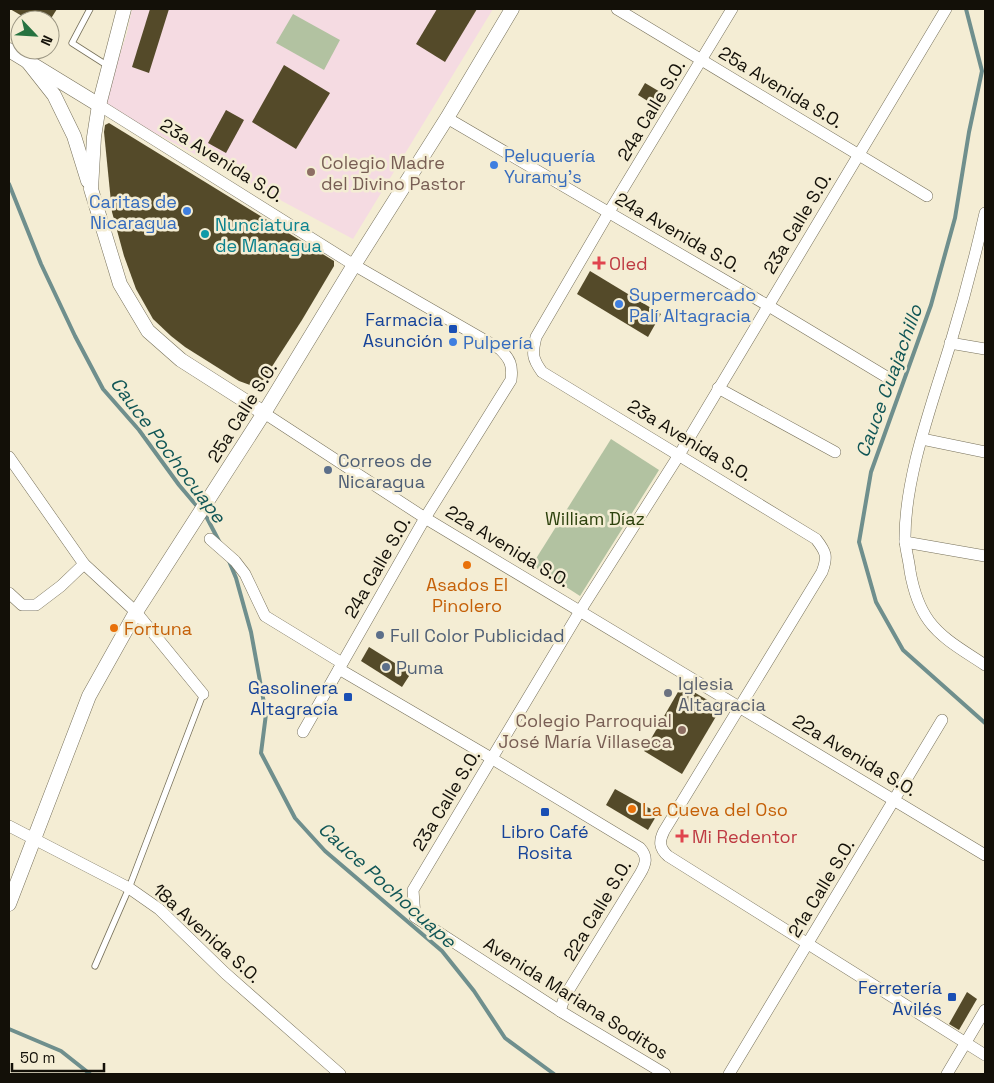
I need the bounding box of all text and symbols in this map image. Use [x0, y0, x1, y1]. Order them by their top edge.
north arrow [10, 10, 60, 60]
text: N [37, 32, 57, 49]
street label: 25a Avenida S.O. [715, 41, 847, 133]
street label: 24a Calle S.O. [612, 55, 690, 165]
street label: 23a Avenida S.O. [156, 113, 288, 207]
place label: Peluquería Yuramy's [504, 144, 595, 188]
place label: Colegio Madre del Divino Pastor [321, 151, 466, 195]
marker: Peluquería Yuramy's [488, 159, 500, 171]
marker: Colegio Madre del Divino Pastor [305, 166, 317, 178]
street label: 23a Calle S.O. [758, 168, 836, 278]
street label: 24a Avenida S.O. [611, 187, 745, 277]
place label: Caritas de Nicaragua [89, 190, 177, 234]
marker: Caritas de Nicaragua [181, 205, 193, 217]
place label: Nunciatura de Managua [215, 213, 322, 257]
marker: Nunciatura de Managua [199, 228, 211, 240]
place label: Oled [609, 252, 648, 275]
marker: Oled [593, 257, 605, 269]
place label: Supermercado Palí Altagracia [629, 283, 756, 327]
marker: Supermercado Palí Altagracia [613, 298, 625, 310]
water label: Cauce Cuajachillo [850, 300, 929, 461]
place label: Farmacia Asunción [363, 308, 443, 352]
marker: Farmacia Asunción [447, 323, 459, 335]
place label: Pulpería [463, 331, 533, 354]
marker: Pulpería [447, 336, 459, 348]
street label: 25a Calle S.O. [202, 358, 282, 466]
water label: Cauce Pochocuape [105, 372, 232, 529]
street label: 23a Avenida S.O. [624, 394, 756, 486]
place label: Correos de Nicaragua [338, 449, 432, 493]
marker: Correos de Nicaragua [322, 464, 334, 476]
street label: 22a Avenida S.O. [442, 500, 574, 592]
park label: William Díaz [545, 507, 645, 530]
street label: 24a Calle S.O. [339, 512, 415, 622]
marker: Asados El Pinolero [461, 559, 473, 571]
place label: Asados El Pinolero [426, 573, 508, 617]
place label: Fortuna [124, 617, 192, 640]
marker: Fortuna [108, 622, 120, 634]
place label: Full Color Publicidad [390, 624, 565, 647]
marker: Full Color Publicidad [374, 629, 386, 641]
place label: Puma [396, 656, 444, 679]
marker: Puma [380, 661, 392, 673]
place label: Iglesia Altagracia [678, 672, 766, 716]
place label: Gasolinera Altagracia [248, 676, 338, 720]
marker: Iglesia Altagracia [662, 687, 674, 699]
marker: Gasolinera Altagracia [342, 691, 354, 703]
place label: Colegio Parroquial José María Villaseca [498, 709, 672, 753]
street label: 22a Avenida S.O. [789, 709, 921, 801]
marker: Colegio Parroquial José María Villaseca [676, 724, 688, 736]
street label: 23a Calle S.O. [407, 745, 485, 855]
place label: La Cueva del Oso [642, 798, 788, 821]
marker: La Cueva del Oso [626, 803, 638, 815]
marker: Libro Café Rosita [539, 806, 551, 818]
water label: Cauce Pochocuape [313, 816, 462, 954]
place label: Libro Café Rosita [501, 820, 589, 864]
place label: Mi Redentor [692, 825, 798, 848]
marker: Mi Redentor [676, 830, 688, 842]
street label: 21a Calle S.O. [783, 835, 859, 941]
street label: 22a Calle S.O. [558, 855, 636, 965]
street label: 18a Avenida S.O. [148, 878, 266, 988]
street label: Avenida Mariana Soditos [479, 932, 673, 1064]
place label: Ferretería Avilés [858, 976, 942, 1020]
marker: Ferretería Avilés [946, 991, 958, 1003]
scale bar [12, 1040, 105, 1072]
text: 50 m [20, 1048, 55, 1067]

